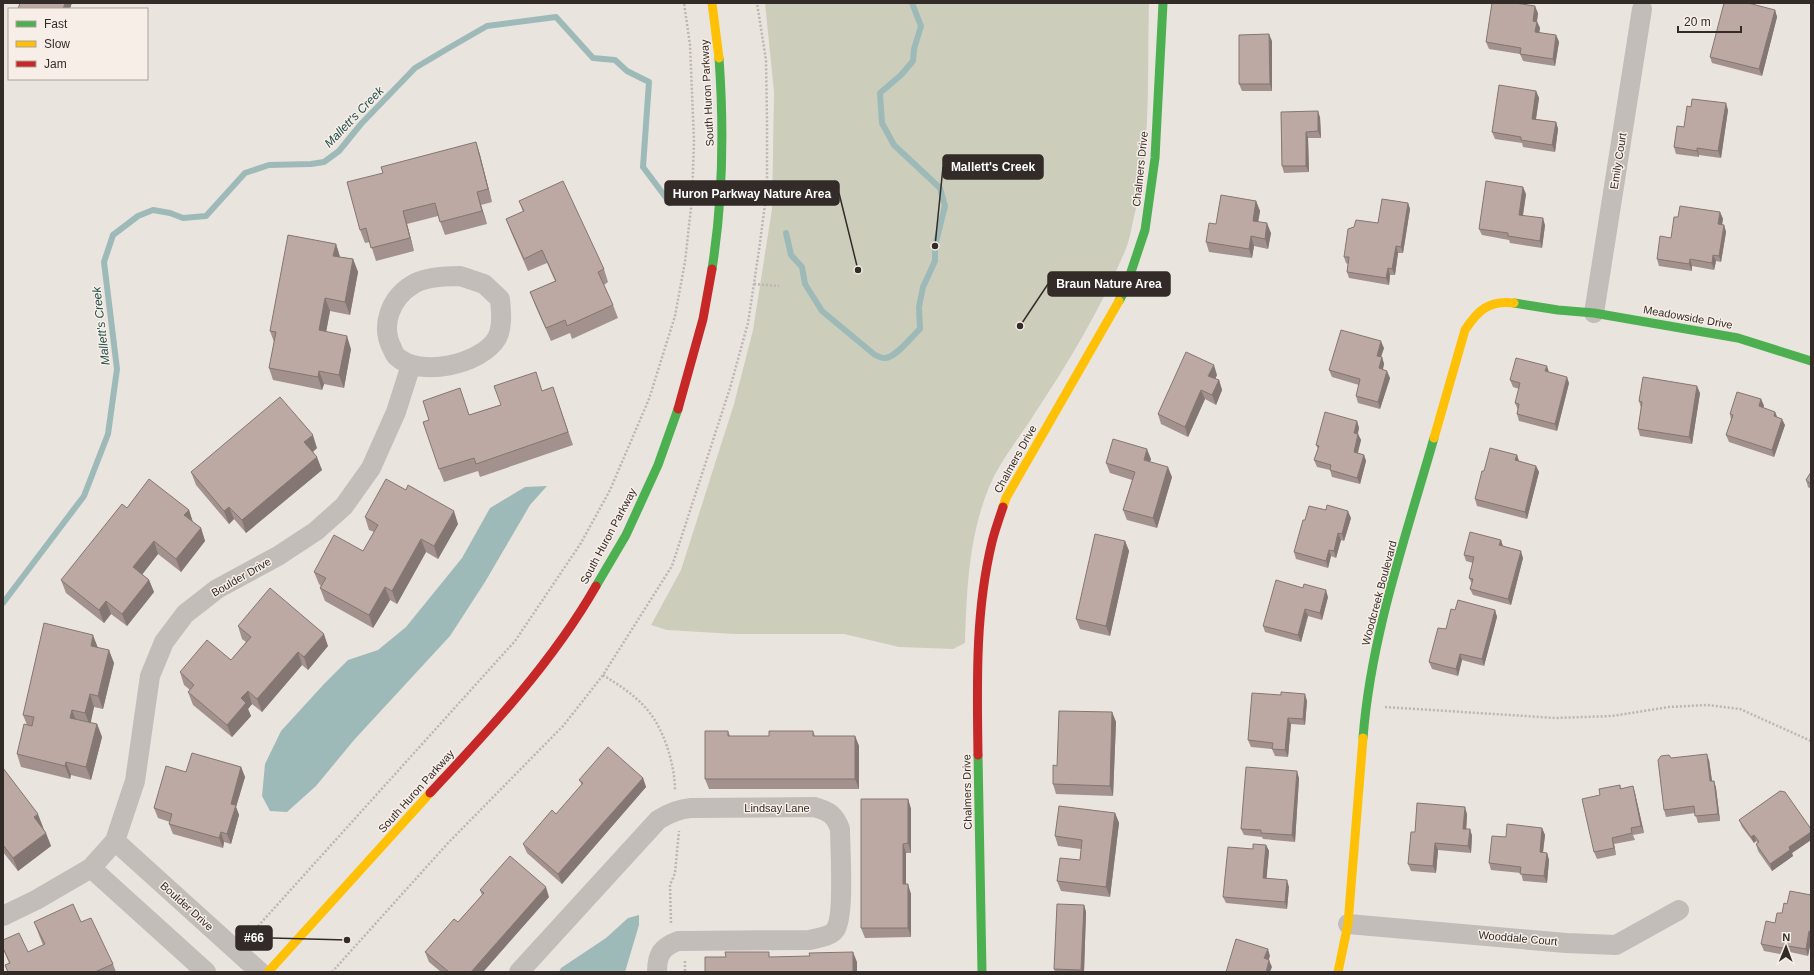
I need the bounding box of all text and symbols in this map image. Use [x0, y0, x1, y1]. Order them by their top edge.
legend [8, 8, 148, 80]
scale bar [1678, 8, 1741, 34]
text: 20 m [1684, 15, 1711, 29]
text: Fast [44, 17, 68, 31]
text: Slow [44, 37, 70, 51]
street label: South Huron Parkway [698, 39, 716, 147]
text: Jam [44, 57, 67, 71]
water label: Mallett's Creek [322, 83, 387, 150]
street label: Chalmers Drive [1130, 131, 1150, 207]
street label: Emily Court [1608, 132, 1628, 190]
callout: Mallett's Creek [943, 155, 1043, 179]
text: Mallett's Creek [951, 160, 1035, 174]
callout: Huron Parkway Nature Area [665, 181, 839, 205]
text: Huron Parkway Nature Area [673, 187, 831, 201]
callout: Braun Nature Area [1048, 272, 1170, 296]
text: Braun Nature Area [1056, 277, 1162, 291]
water label: Mallett's Creek [89, 285, 113, 366]
street label: Meadowside Drive [1642, 303, 1734, 331]
street label: Chalmers Drive [991, 423, 1039, 495]
street label: South Huron Parkway [578, 486, 639, 586]
street label: Woodcreek Boulevard [1359, 539, 1399, 647]
street label: Boulder Drive [209, 555, 273, 599]
street label: South Huron Parkway [376, 747, 457, 835]
street label: Chalmers Drive [960, 754, 974, 830]
street label: Lindsay Lane [744, 802, 810, 814]
street label: Boulder Drive [158, 879, 216, 933]
callout: #66 [236, 926, 272, 950]
north arrow [1766, 927, 1806, 967]
street label: Wooddale Court [1478, 929, 1558, 947]
text: #66 [244, 931, 264, 945]
text: N [1782, 931, 1790, 943]

